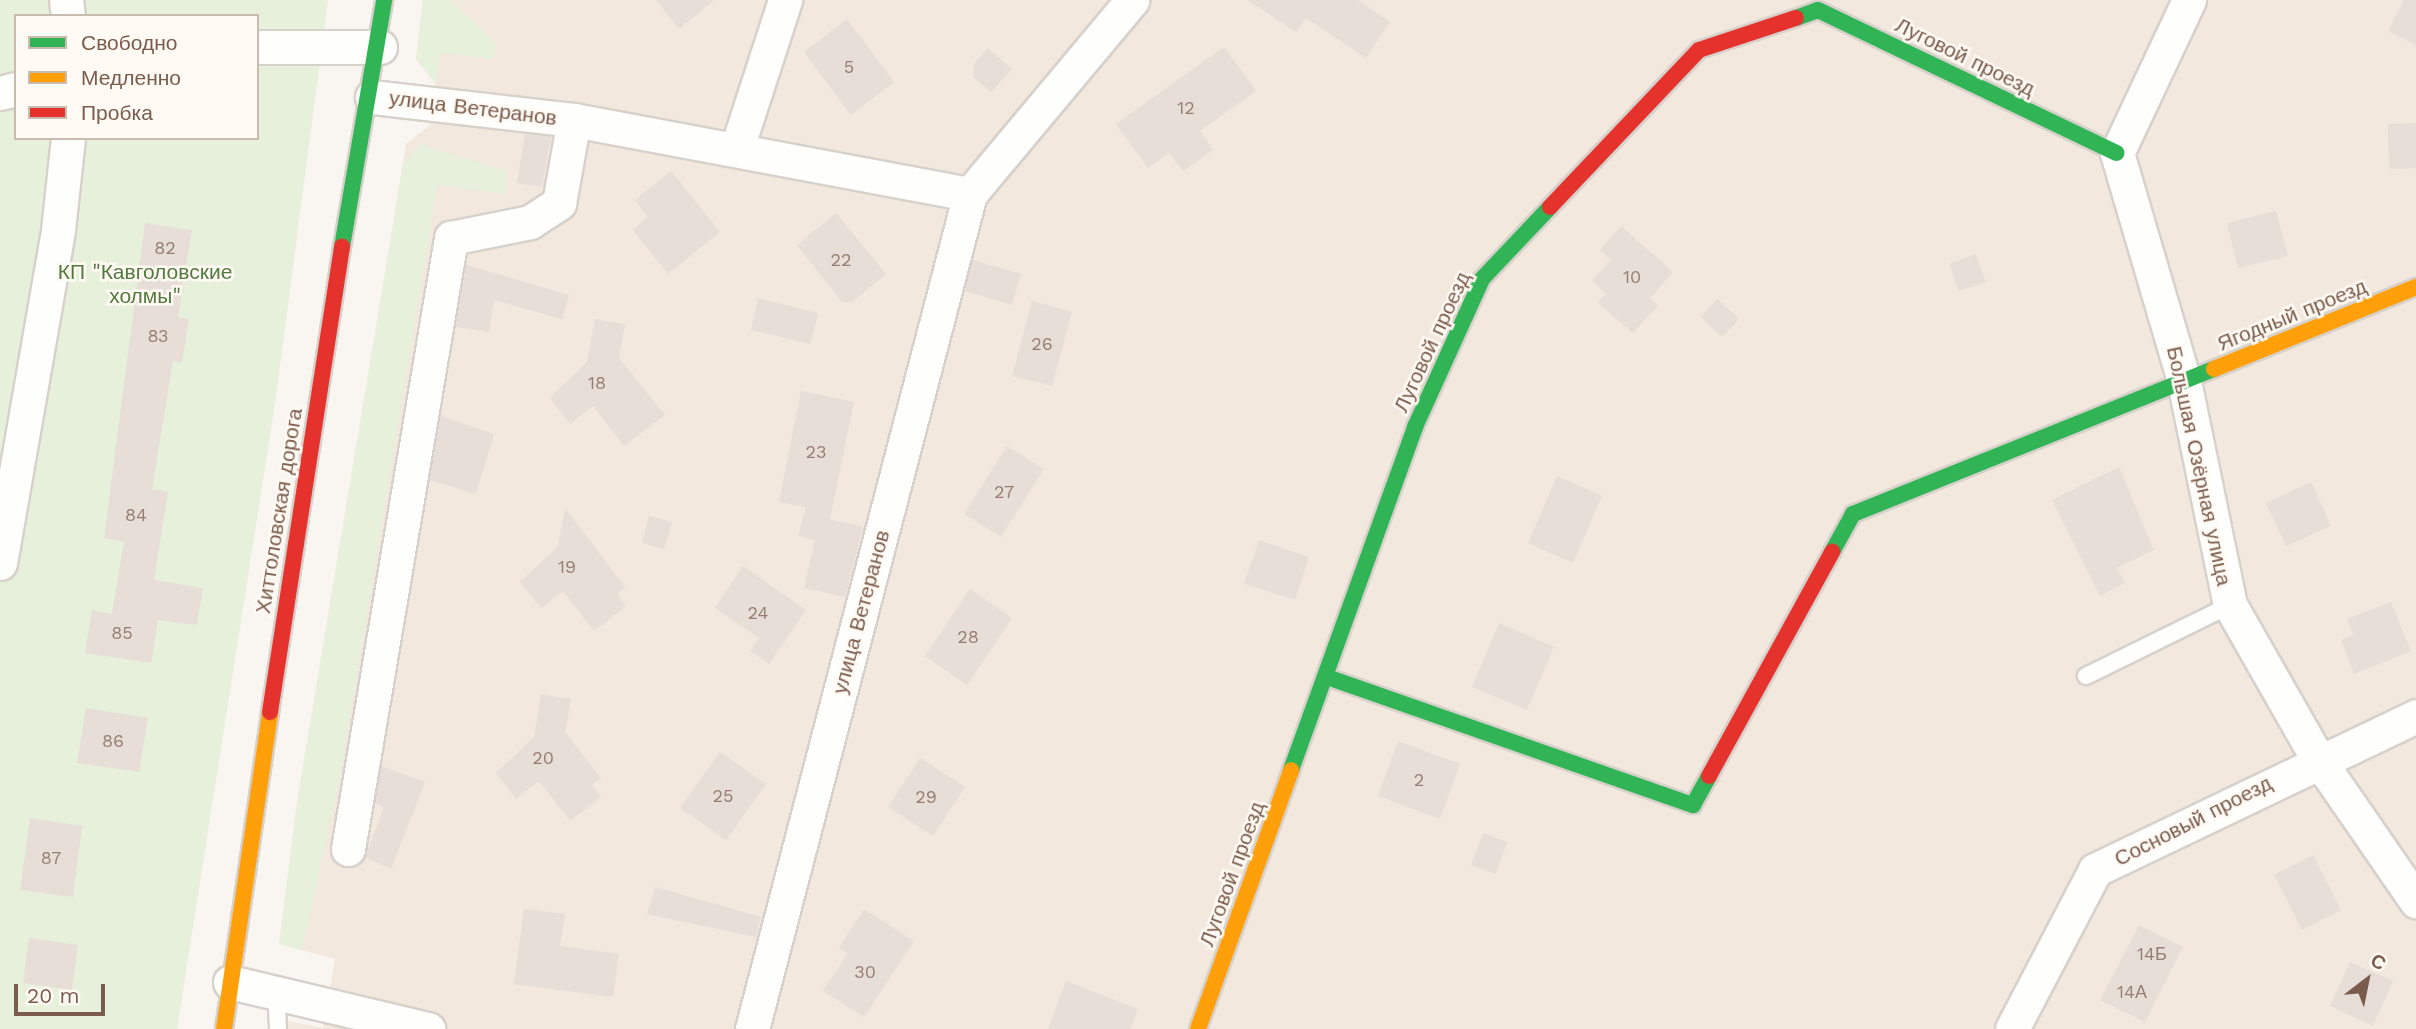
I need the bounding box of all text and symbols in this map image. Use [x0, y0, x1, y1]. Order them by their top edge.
street label: Луговой проезд [1891, 12, 2039, 102]
legend [14, 14, 259, 140]
text: Свободно [81, 30, 178, 55]
house number: 5 [844, 56, 854, 78]
text: Медленно [81, 65, 181, 90]
street label: улица Ветеранов [388, 85, 558, 131]
house number: 12 [1177, 97, 1195, 119]
text: Пробка [81, 100, 153, 125]
house number: 82 [154, 237, 176, 259]
house number: 22 [831, 249, 851, 271]
park label: КП "Кавголовские холмы" [58, 259, 232, 309]
house number: 10 [1623, 266, 1641, 288]
street label: Луговой проезд [1388, 268, 1476, 416]
street label: Ягодный проезд [2214, 274, 2370, 356]
house number: 83 [147, 325, 169, 347]
house number: 26 [1031, 333, 1053, 355]
street label: Большая Озёрная улица [2161, 344, 2237, 588]
house number: 18 [588, 372, 606, 394]
street label: Хиттоловская дорога [250, 407, 308, 615]
house number: 23 [806, 441, 826, 463]
house number: 27 [994, 481, 1014, 503]
house number: 84 [125, 504, 147, 526]
street label: улица Ветеранов [827, 527, 895, 697]
house number: 19 [558, 556, 576, 578]
house number: 24 [748, 602, 768, 624]
house number: 85 [111, 622, 133, 644]
house number: 28 [957, 626, 979, 648]
house number: 86 [102, 730, 124, 752]
house number: 20 [532, 747, 554, 769]
house number: 2 [1414, 769, 1424, 791]
street label: Сосновый проезд [2110, 770, 2276, 872]
house number: 25 [713, 785, 733, 807]
house number: 29 [915, 786, 937, 808]
street label: Луговой проезд [1194, 798, 1270, 950]
house number: 87 [41, 847, 61, 869]
house number: 14Б [2137, 943, 2167, 965]
north arrow [2332, 945, 2402, 1015]
text: С [2366, 948, 2390, 975]
house number: 30 [854, 961, 876, 983]
scale bar [18, 970, 108, 1014]
house number: 14А [2117, 981, 2147, 1003]
text: 20 m [27, 983, 79, 1008]

